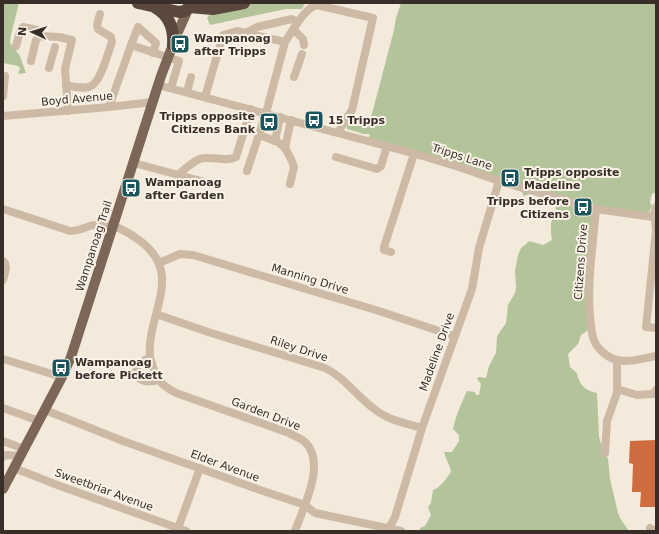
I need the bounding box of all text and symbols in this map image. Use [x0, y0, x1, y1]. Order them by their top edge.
north arrow [12, 12, 52, 52]
text: N [16, 26, 29, 36]
place label: Wampanoag after Tripps [194, 32, 271, 58]
bus stop icon: Wampanoag after Tripps [169, 33, 191, 55]
street label: Boyd Avenue [41, 89, 114, 109]
bus stop icon: 15 Tripps [303, 109, 325, 131]
place label: Tripps opposite Citizens Bank [159, 110, 256, 136]
bus stop icon: Tripps opposite Citizens Bank [258, 111, 280, 133]
place label: 15 Tripps [328, 114, 385, 127]
street label: Tripps Lane [429, 141, 494, 173]
place label: Tripps opposite Madeline [524, 166, 620, 192]
bus stop icon: Tripps opposite Madeline [499, 167, 521, 189]
place label: Wampanoag after Garden [145, 176, 224, 202]
bus stop icon: Wampanoag after Garden [120, 177, 142, 199]
place label: Tripps before Citizens [487, 195, 569, 221]
bus stop icon: Tripps before Citizens [572, 196, 594, 218]
street label: Wampanoag Trail [73, 199, 115, 293]
street label: Citizens Drive [572, 223, 590, 300]
street label: Manning Drive [270, 261, 350, 297]
street label: Madeline Drive [417, 311, 457, 393]
street label: Riley Drive [269, 334, 330, 365]
place label: Wampanoag before Pickett [75, 356, 163, 382]
bus stop icon: Wampanoag before Pickett [50, 357, 72, 379]
street label: Garden Drive [230, 395, 303, 433]
street label: Elder Avenue [189, 447, 262, 485]
street label: Sweetbriar Avenue [53, 466, 155, 514]

